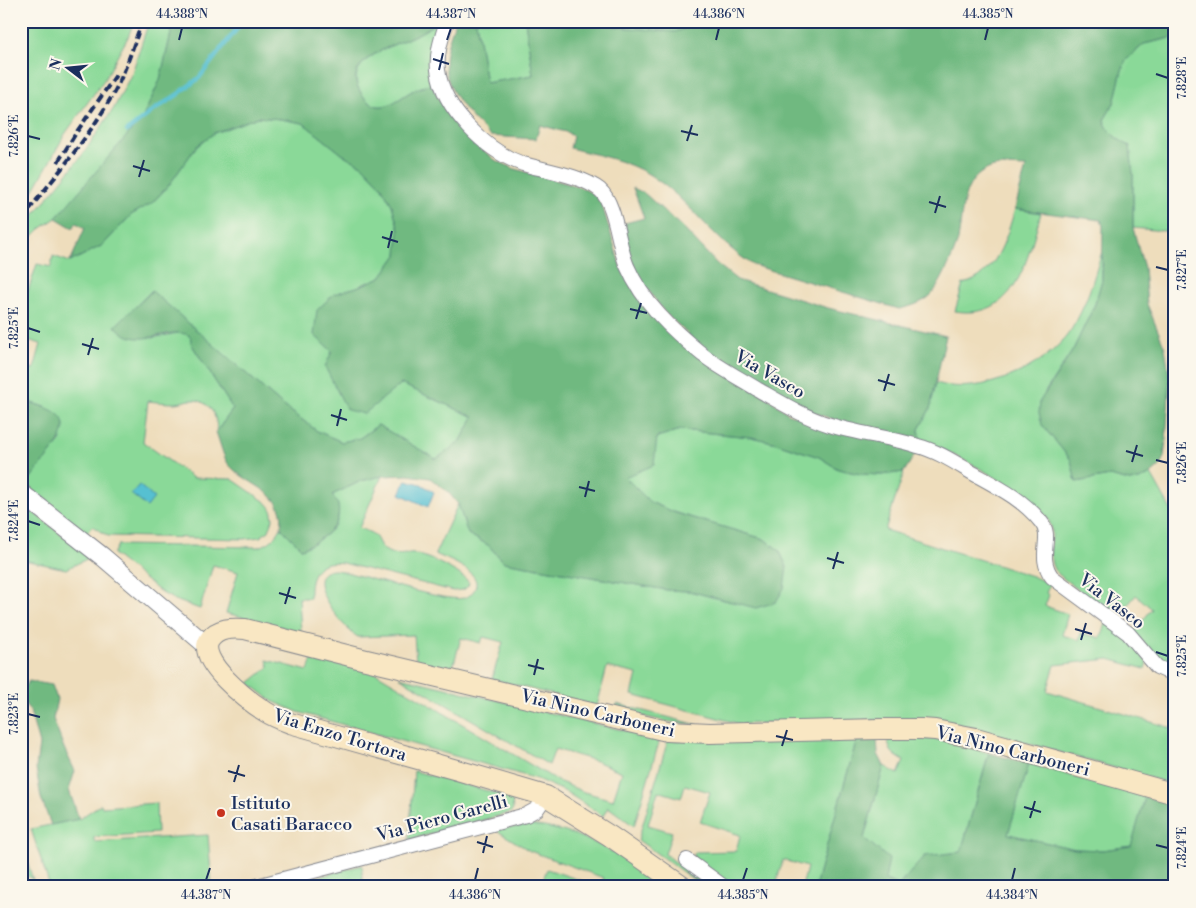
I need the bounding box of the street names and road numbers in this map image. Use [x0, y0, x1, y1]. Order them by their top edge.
street label: Via Vasco [729, 344, 809, 404]
street label: Via Vasco [1073, 568, 1150, 635]
street label: Via Nino Carboneri [517, 684, 677, 742]
street label: Via Enzo Tortora [269, 704, 410, 767]
street label: Via Nino Carboneri [933, 721, 1092, 782]
street label: Via Piero Garelli [373, 790, 510, 847]

